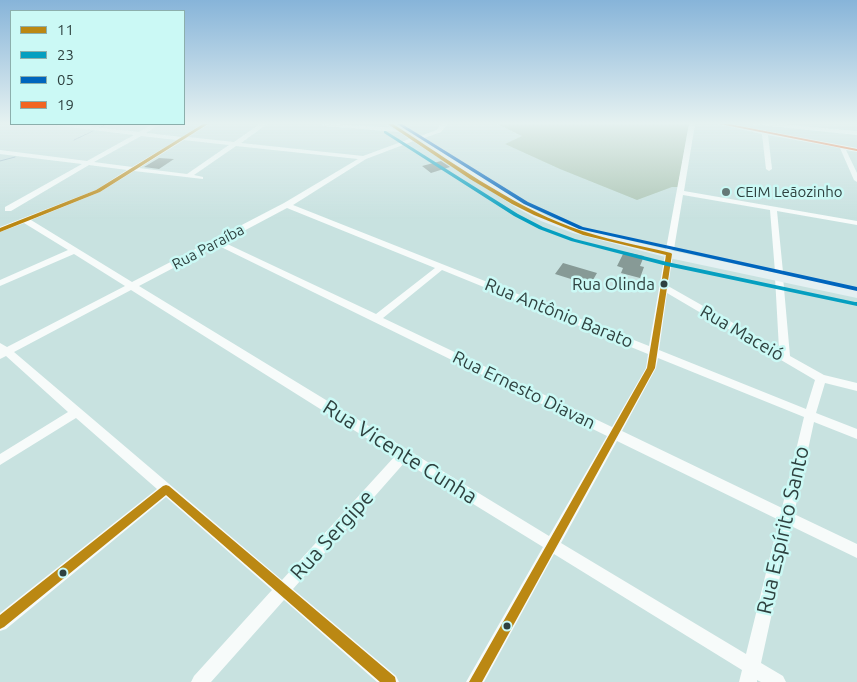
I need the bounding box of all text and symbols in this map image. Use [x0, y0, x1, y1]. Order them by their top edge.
legend [10, 10, 185, 125]
text: 11 [57, 21, 74, 38]
text: 23 [57, 46, 74, 63]
text: 05 [57, 71, 74, 88]
text: 19 [57, 96, 74, 113]
place label: CEIM Leãozinho [736, 183, 843, 201]
marker: CEIM Leãozinho [720, 186, 732, 198]
street label: Rua Paraíba [169, 220, 247, 274]
street label: Rua Antônio Barato [482, 273, 636, 353]
place label: Rua Olinda [572, 274, 655, 294]
marker: Rua Olinda [659, 279, 669, 289]
street label: Rua Maceió [696, 300, 788, 366]
street label: Rua Ernesto Diavan [449, 346, 599, 434]
street label: Rua Vicente Cunha [318, 394, 482, 510]
street label: Rua Espírito Santo [751, 444, 815, 616]
street label: Rua Sergipe [285, 485, 379, 585]
unlabelled marker [58, 568, 68, 578]
unlabelled marker [502, 621, 512, 631]

